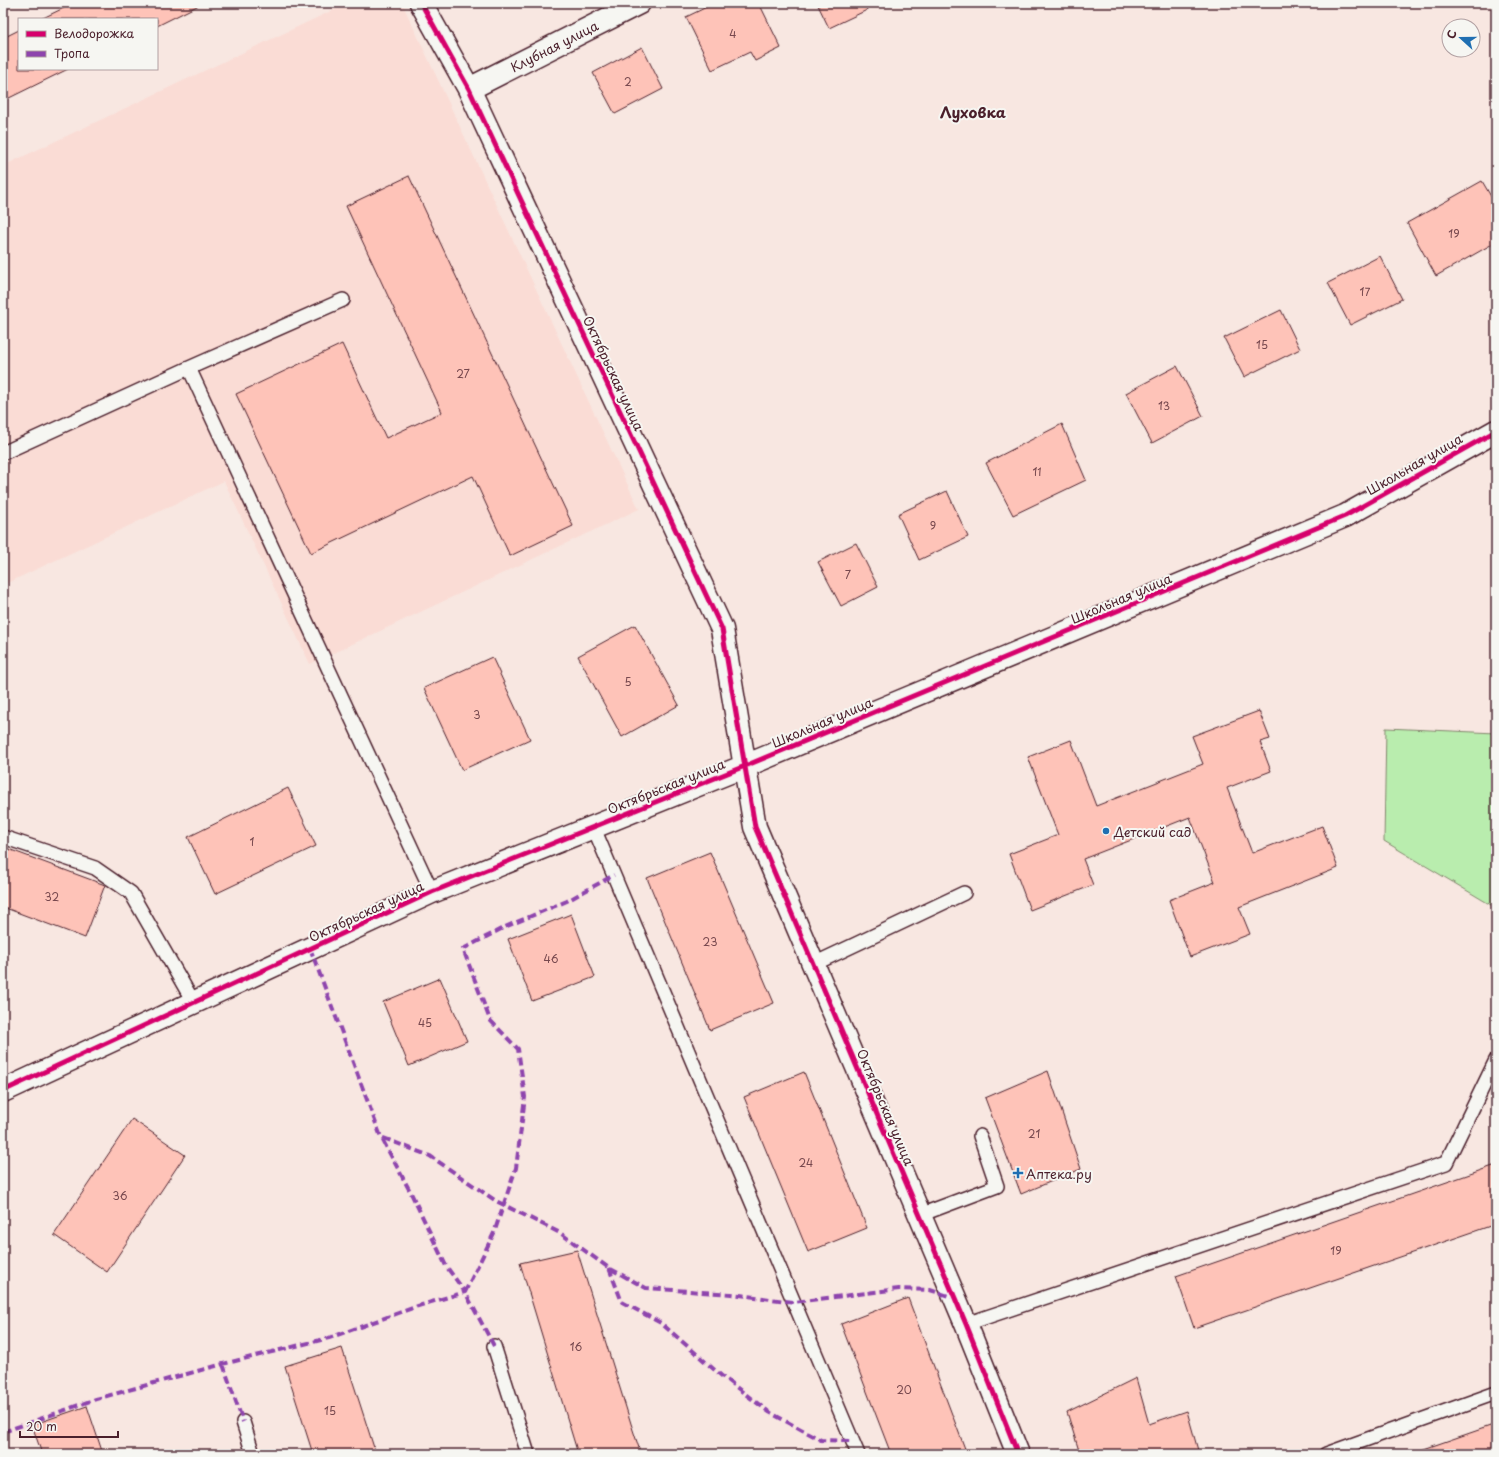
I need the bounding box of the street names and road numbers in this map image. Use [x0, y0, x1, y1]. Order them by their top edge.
street label: Клубная улица [507, 15, 602, 76]
street label: Октябрьская улица [579, 312, 649, 434]
street label: Школьная улица [1363, 428, 1466, 499]
street label: Школьная улица [1068, 568, 1175, 628]
street label: Школьная улица [769, 692, 876, 752]
street label: Октябрьская улица [604, 753, 728, 818]
street label: Октябрьская улица [305, 876, 427, 946]
street label: Октябрьская улица [853, 1046, 919, 1169]

